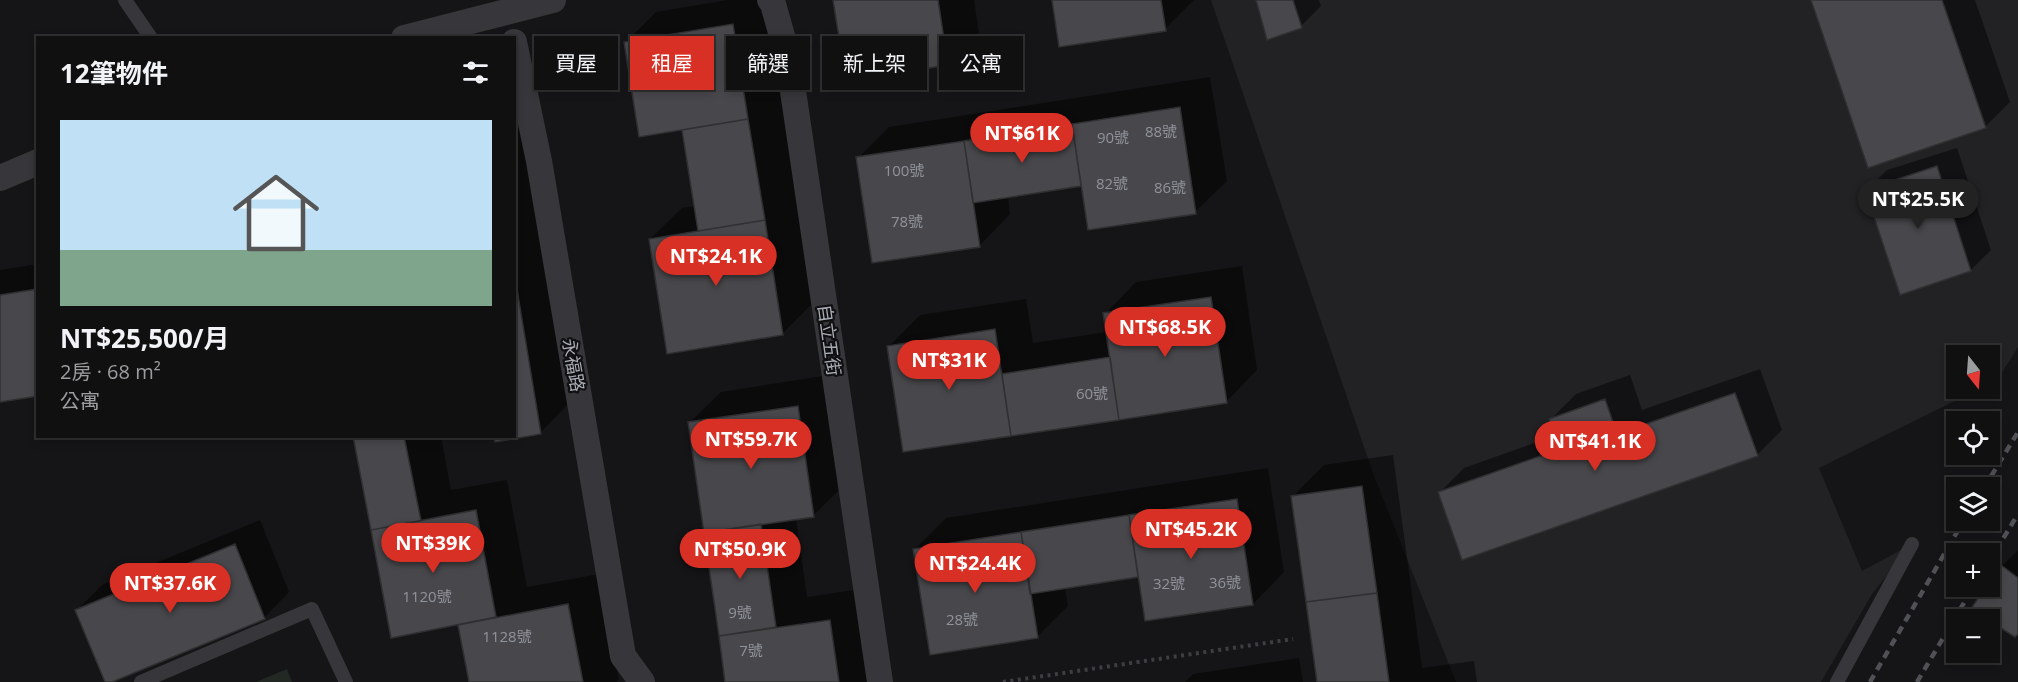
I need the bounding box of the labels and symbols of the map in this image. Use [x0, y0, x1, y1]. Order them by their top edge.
pin: NT$61K [973, 113, 1071, 164]
house number: 88號 [1145, 121, 1177, 141]
house number: 90號 [1097, 127, 1129, 147]
house number: 100號 [884, 160, 924, 180]
house number: 82號 [1096, 173, 1128, 193]
house number: 86號 [1154, 177, 1186, 197]
pin: NT$25.5K [1856, 179, 1980, 230]
house number: 78號 [891, 211, 923, 231]
pin: NT$24.1K [654, 236, 778, 287]
street label: 自立五街 [813, 303, 847, 377]
pin: NT$68.5K [1103, 307, 1227, 358]
street label: 永福路 [557, 336, 591, 394]
pin: NT$31K [900, 340, 998, 391]
north arrow [1946, 345, 2000, 399]
house number: 60號 [1076, 383, 1108, 403]
pin: NT$59.7K [689, 419, 813, 470]
pin: NT$41.1K [1533, 421, 1657, 472]
pin: NT$45.2K [1129, 509, 1253, 560]
pin: NT$39K [384, 523, 482, 574]
pin: NT$50.9K [678, 529, 802, 580]
pin: NT$24.4K [913, 543, 1037, 594]
pin: NT$37.6K [108, 563, 232, 614]
house number: 36號 [1209, 572, 1241, 592]
house number: 32號 [1153, 573, 1185, 593]
house number: 1120號 [402, 586, 452, 606]
house number: 9號 [728, 602, 752, 622]
house number: 28號 [946, 609, 978, 629]
house number: 1128號 [482, 626, 532, 646]
house number: 7號 [739, 640, 763, 660]

